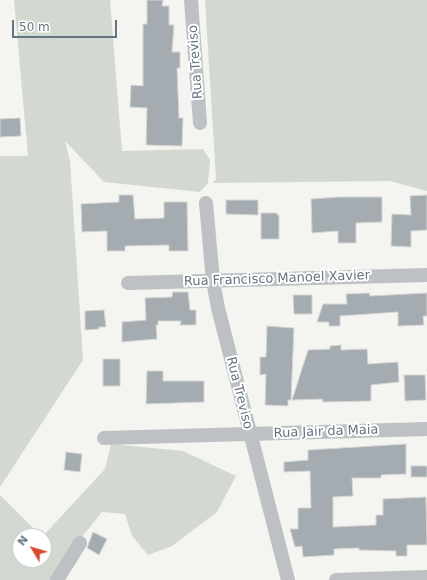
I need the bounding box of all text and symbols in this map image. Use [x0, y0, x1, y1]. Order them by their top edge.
scale bar [14, 12, 119, 38]
text: 50 m [19, 20, 50, 34]
street label: Rua Treviso [186, 25, 206, 99]
street label: Rua Francisco Manoel Xavier [184, 268, 370, 290]
street label: Rua Treviso [222, 355, 256, 431]
street label: Rua Jair da Maia [273, 422, 379, 442]
north arrow [12, 528, 52, 568]
text: N [15, 533, 31, 549]

